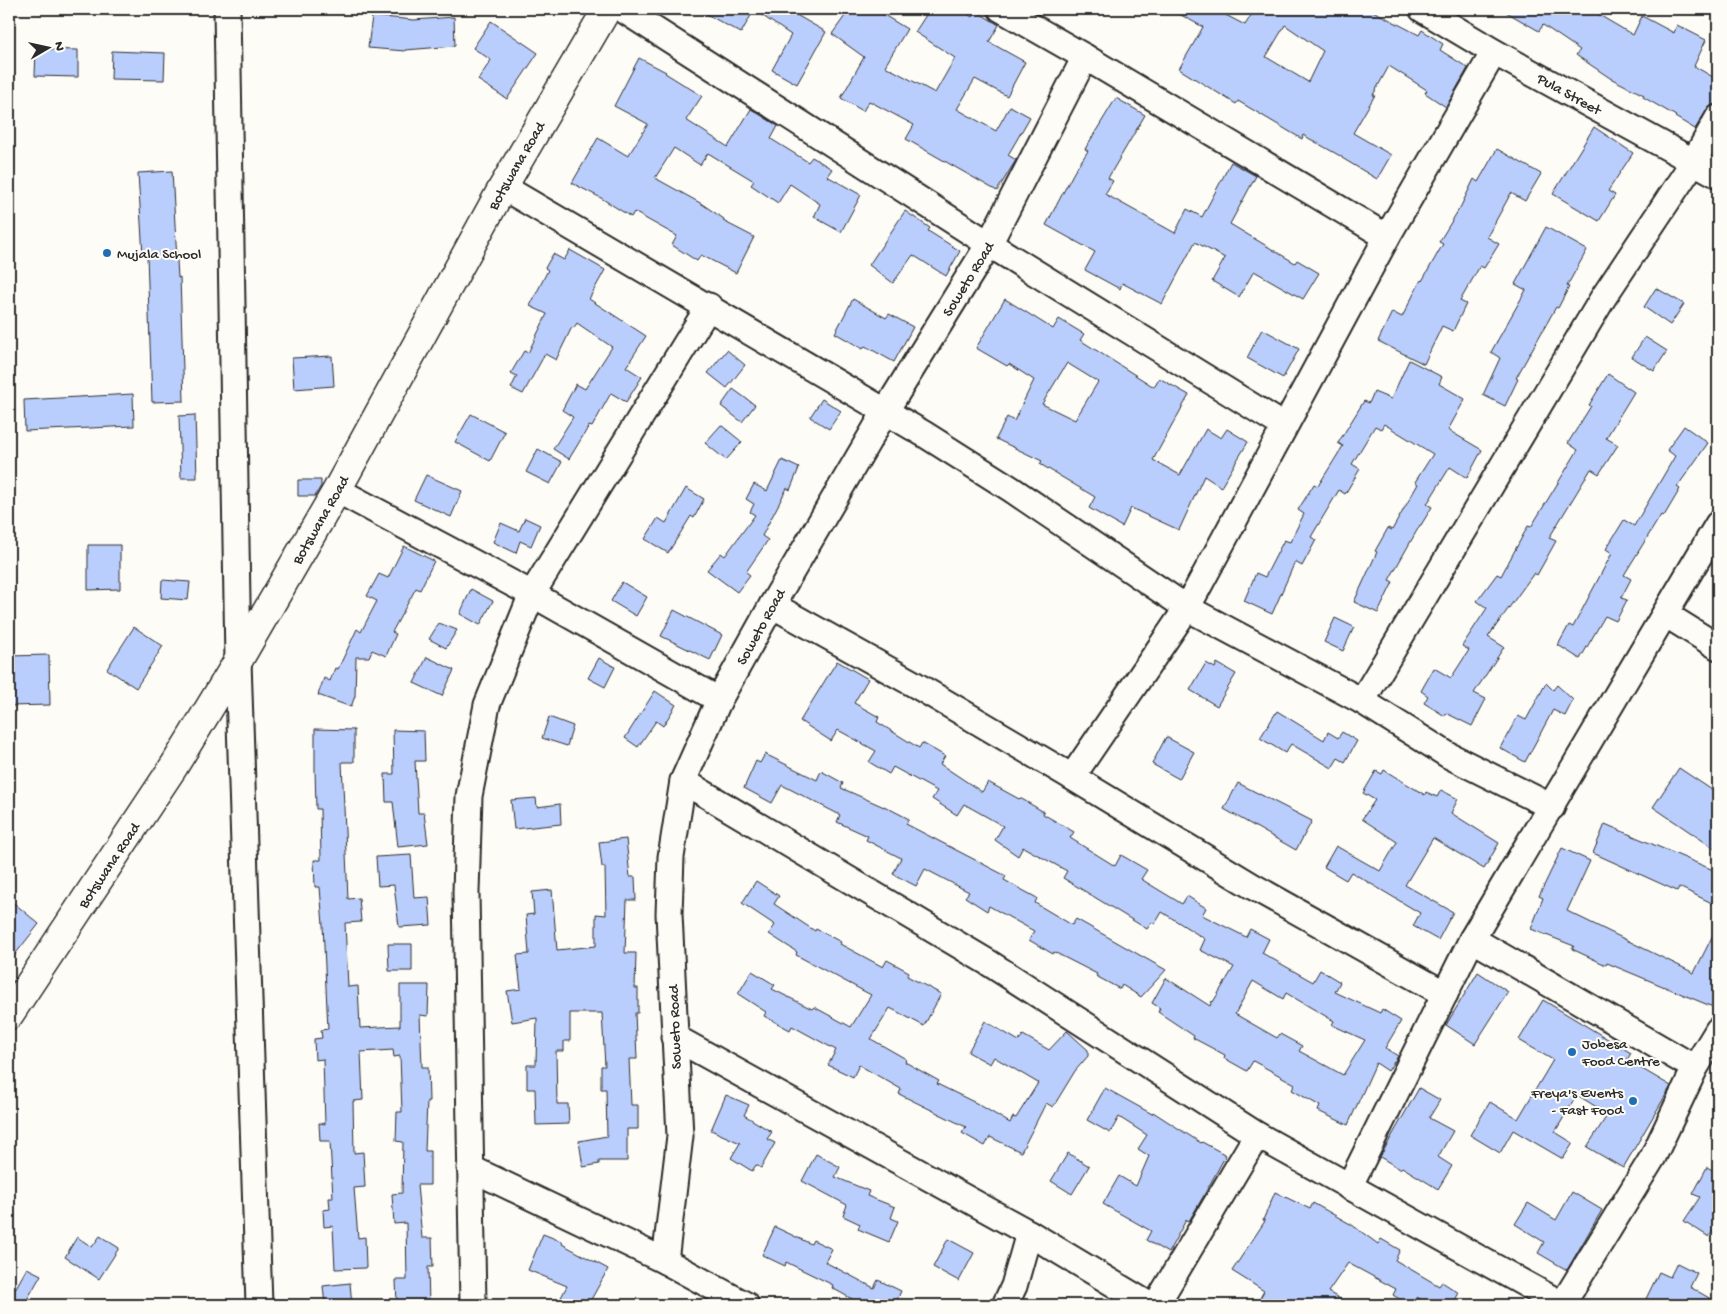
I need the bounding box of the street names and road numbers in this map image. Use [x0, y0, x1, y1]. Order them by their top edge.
street label: Pula Street [1532, 70, 1605, 121]
street label: Botswana Road [485, 118, 551, 214]
street label: Soweto Road [939, 238, 1000, 320]
street label: Botswana Road [288, 472, 355, 569]
street label: Soweto Road [733, 585, 791, 669]
street label: Botswana Road [75, 819, 146, 913]
street label: Soweto Road [665, 983, 686, 1069]

